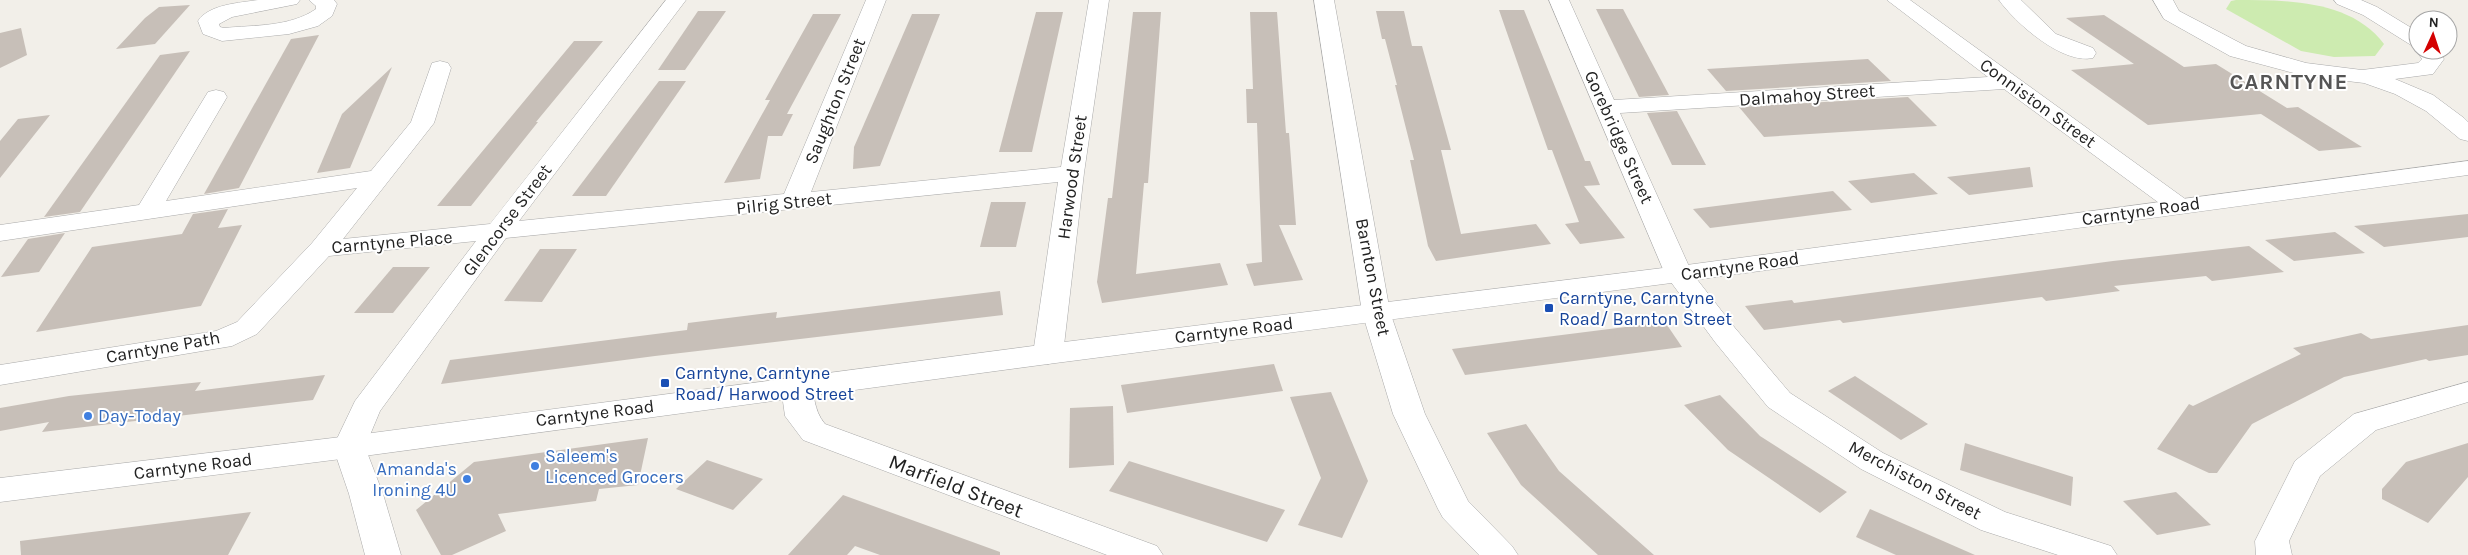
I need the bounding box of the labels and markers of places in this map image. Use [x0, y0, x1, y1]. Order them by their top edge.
place label: Carntyne, Carntyne Road/ Barnton Street [1559, 287, 1732, 330]
marker: Carntyne, Carntyne Road/ Barnton Street [1543, 302, 1555, 314]
place label: Carntyne, Carntyne Road/ Harwood Street [675, 362, 854, 405]
marker: Carntyne, Carntyne Road/ Harwood Street [659, 377, 671, 389]
place label: Day-Today [98, 405, 181, 427]
marker: Day-Today [82, 410, 94, 422]
place label: Saleem's Licenced Grocers [545, 445, 684, 488]
place label: Amanda's Ironing 4U [372, 458, 457, 501]
marker: Saleem's Licenced Grocers [529, 460, 541, 472]
marker: Amanda's Ironing 4U [461, 473, 473, 485]

